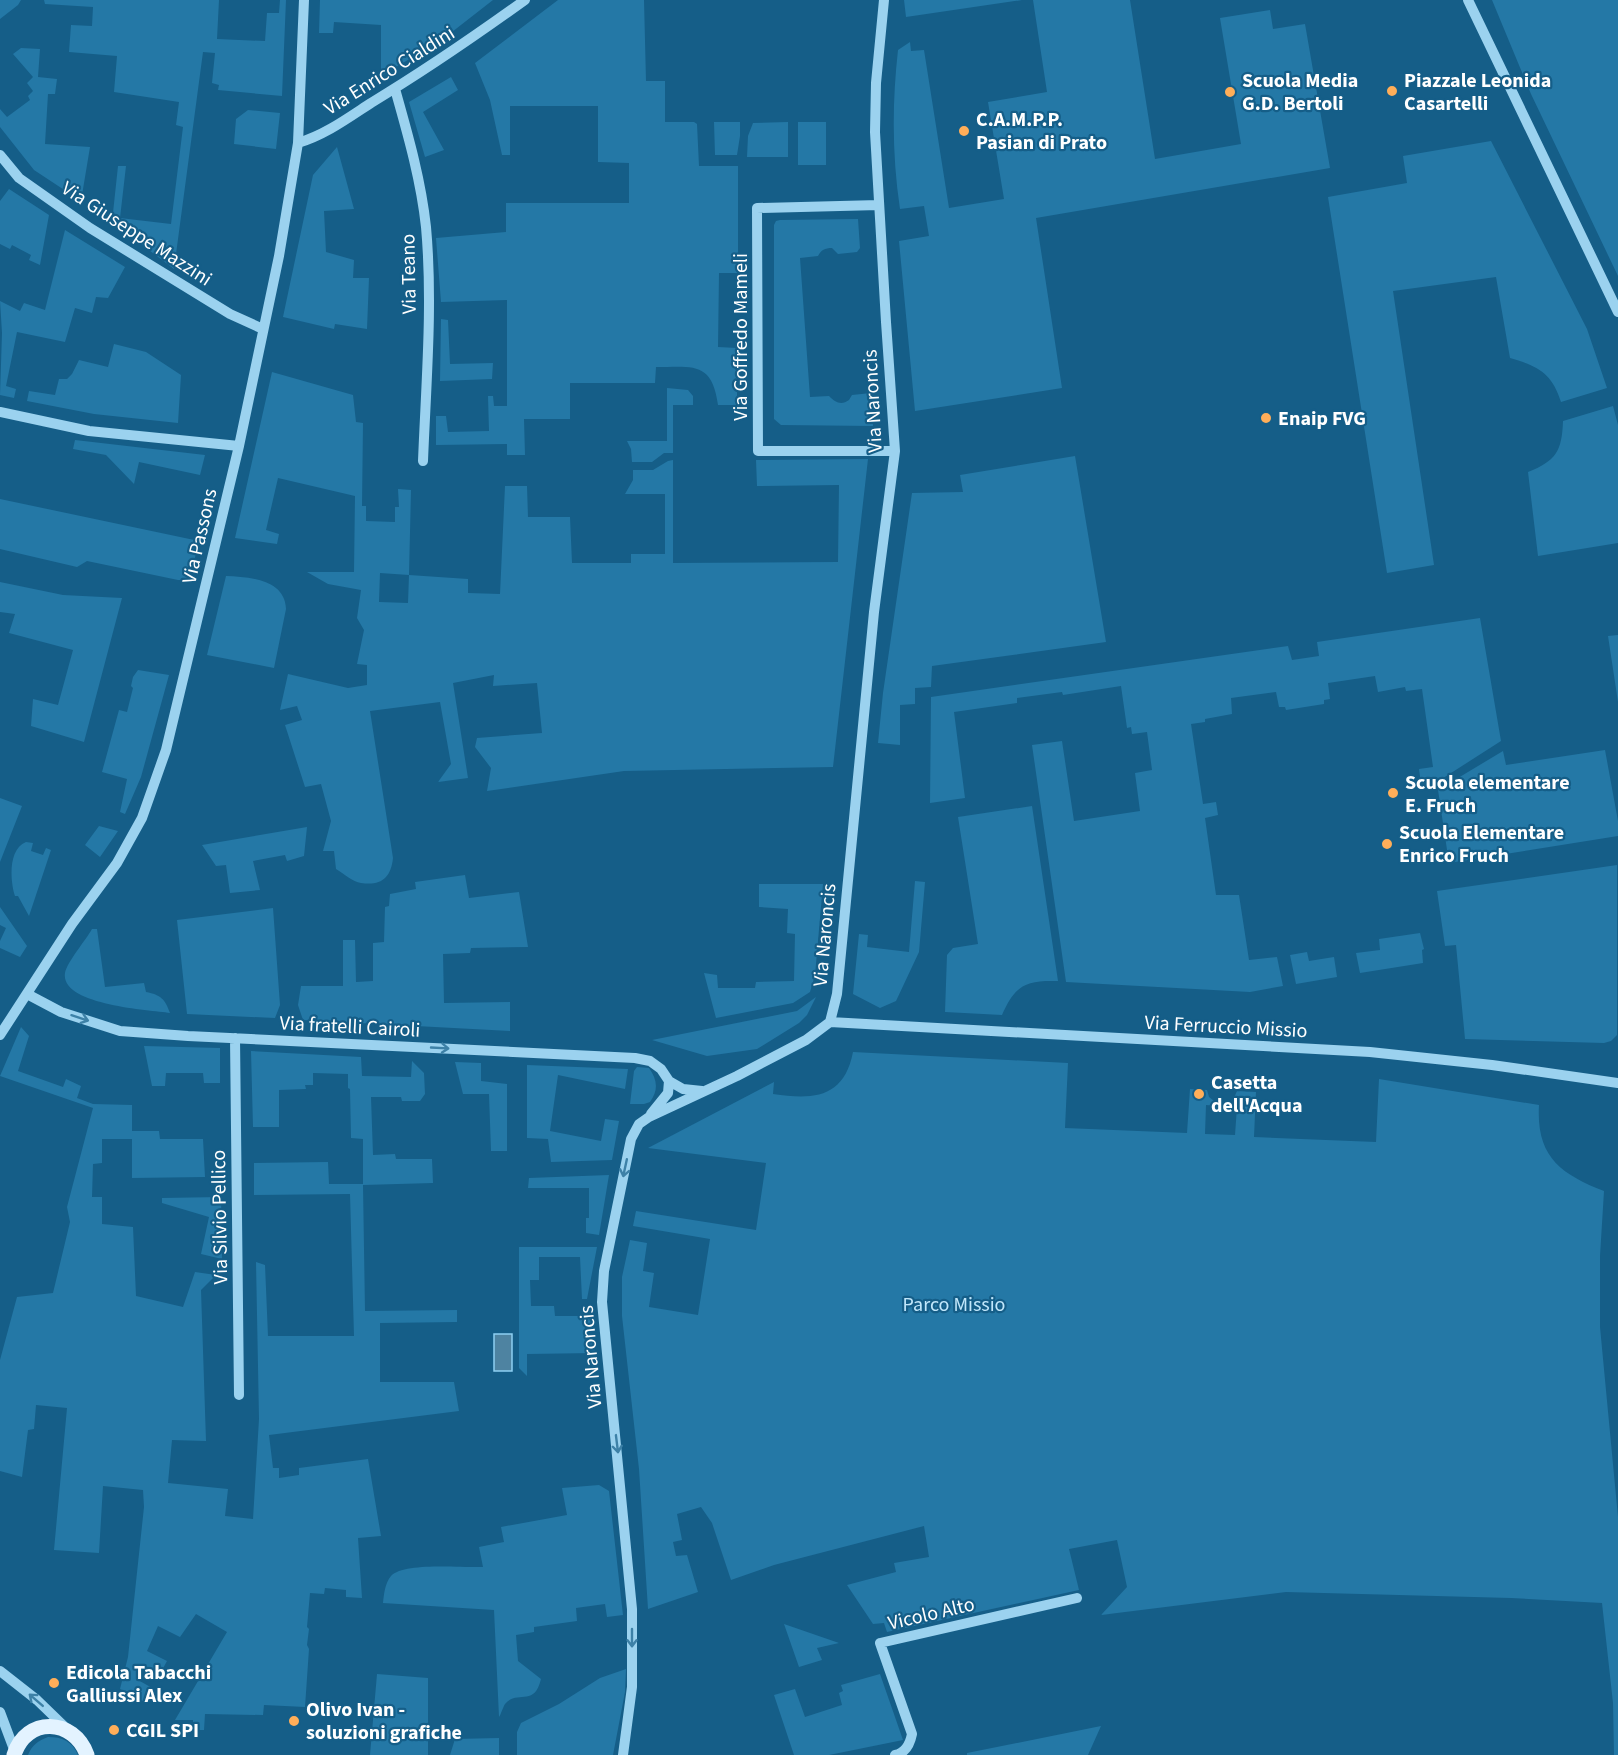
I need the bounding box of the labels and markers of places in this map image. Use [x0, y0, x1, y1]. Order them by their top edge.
place label: Scuola Media G.D. Bertoli [1242, 67, 1358, 118]
place label: Piazzale Leonida Casartelli [1404, 67, 1551, 118]
marker: Piazzale Leonida Casartelli [1385, 84, 1399, 98]
marker: Scuola Media G.D. Bertoli [1223, 85, 1237, 99]
place label: C.A.M.P.P. Pasian di Prato [976, 106, 1107, 157]
marker: C.A.M.P.P. Pasian di Prato [957, 124, 971, 138]
place label: Enaip FVG [1278, 405, 1366, 433]
marker: Enaip FVG [1259, 411, 1273, 425]
place label: Scuola elementare E. Fruch [1405, 769, 1570, 820]
marker: Scuola elementare E. Fruch [1386, 786, 1400, 800]
place label: Scuola Elementare Enrico Fruch [1399, 819, 1564, 870]
marker: Scuola Elementare Enrico Fruch [1380, 837, 1394, 851]
place label: Casetta dell'Acqua [1211, 1069, 1302, 1120]
marker: Casetta dell'Acqua [1192, 1087, 1206, 1101]
place label: Edicola Tabacchi Galliussi Alex [66, 1659, 211, 1710]
marker: Edicola Tabacchi Galliussi Alex [47, 1676, 61, 1690]
place label: Olivo Ivan - soluzioni grafiche [306, 1696, 462, 1747]
marker: Olivo Ivan - soluzioni grafiche [287, 1714, 301, 1728]
place label: CGIL SPI [126, 1717, 199, 1745]
marker: CGIL SPI [107, 1723, 121, 1737]

